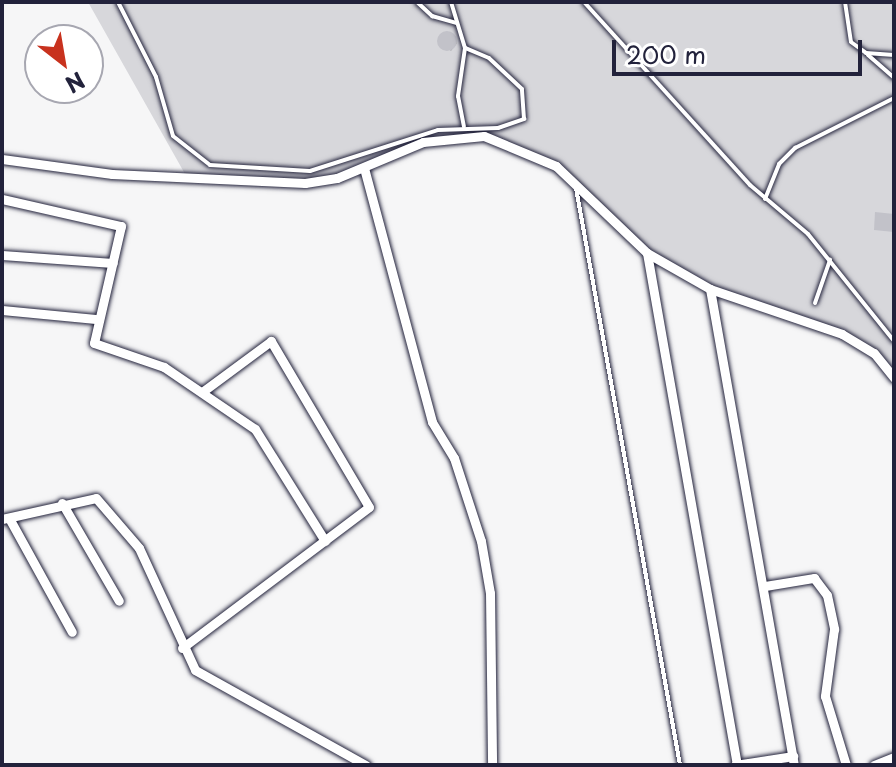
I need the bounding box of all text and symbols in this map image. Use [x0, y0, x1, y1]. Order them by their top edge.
north arrow [24, 24, 104, 104]
scale bar [616, 24, 866, 74]
text: 200 m [626, 36, 706, 72]
text: N [60, 65, 92, 102]

